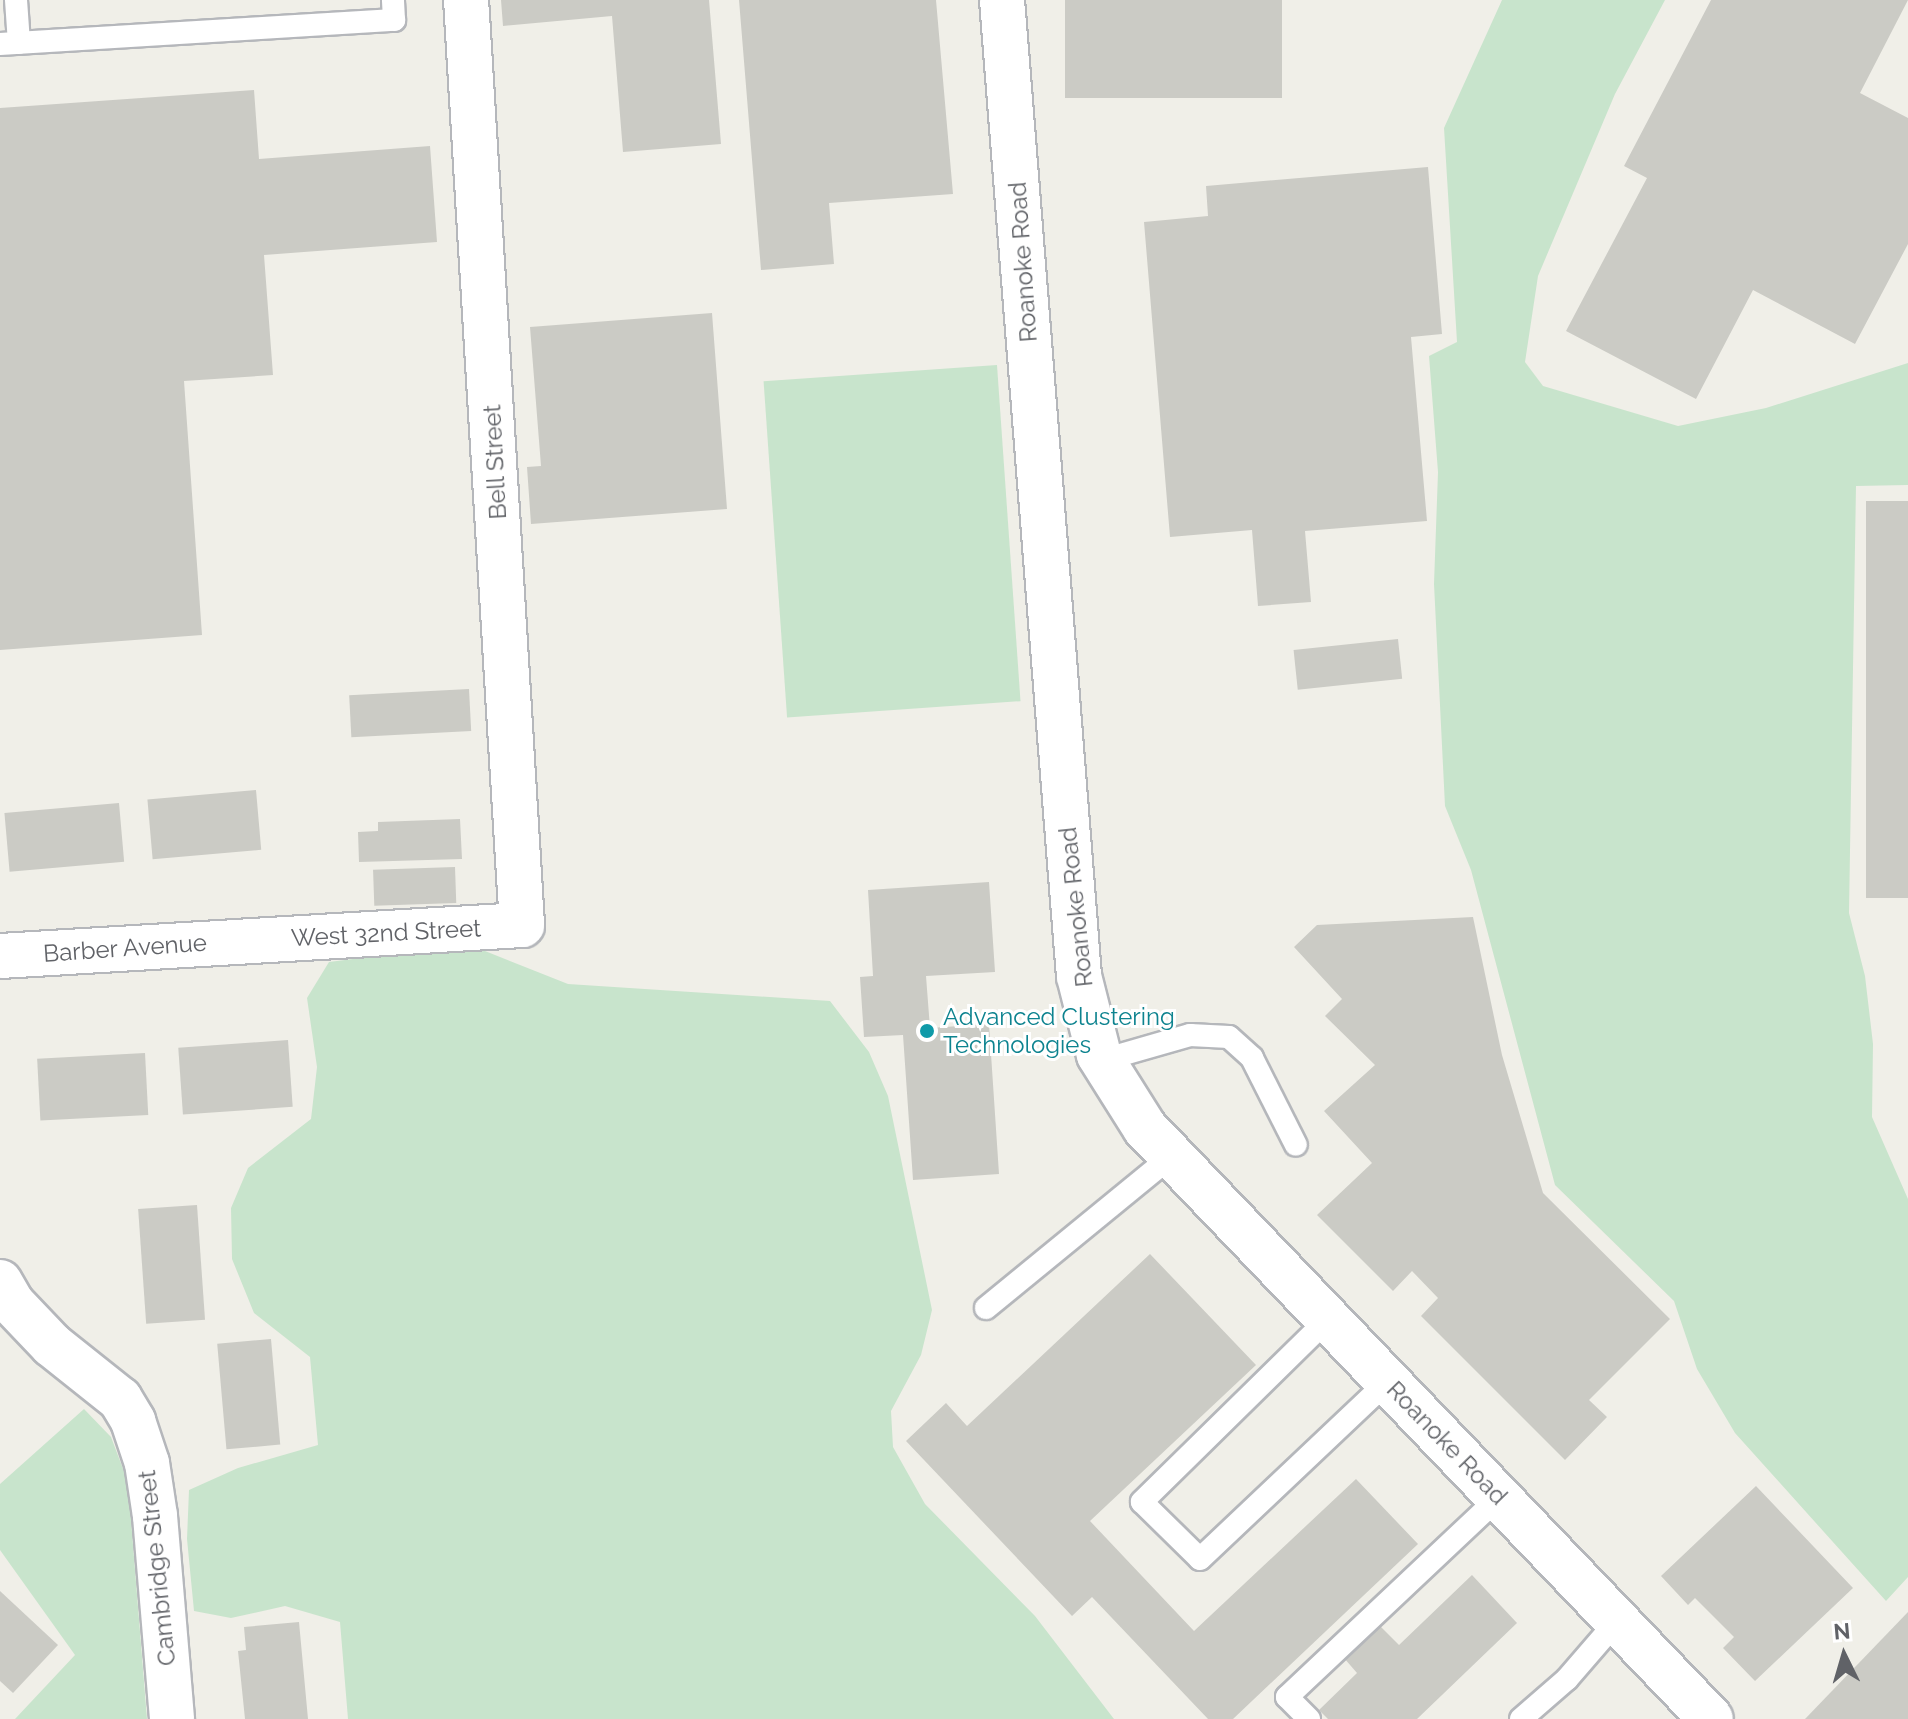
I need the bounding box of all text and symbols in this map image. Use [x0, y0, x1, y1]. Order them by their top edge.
street label: Roanoke Road [1003, 181, 1043, 343]
street label: Bell Street [478, 403, 512, 521]
street label: Roanoke Road [1053, 826, 1099, 988]
street label: West 32nd Street [290, 914, 482, 952]
street label: Barber Avenue [42, 928, 208, 968]
place label: Advanced Clustering Technologies [943, 1003, 1175, 1059]
marker: Advanced Clustering Technologies [918, 1022, 936, 1040]
street label: Roanoke Road [1381, 1375, 1513, 1511]
street label: Cambridge Street [132, 1469, 182, 1667]
north arrow [1804, 1615, 1884, 1695]
text: N [1832, 1617, 1851, 1645]

